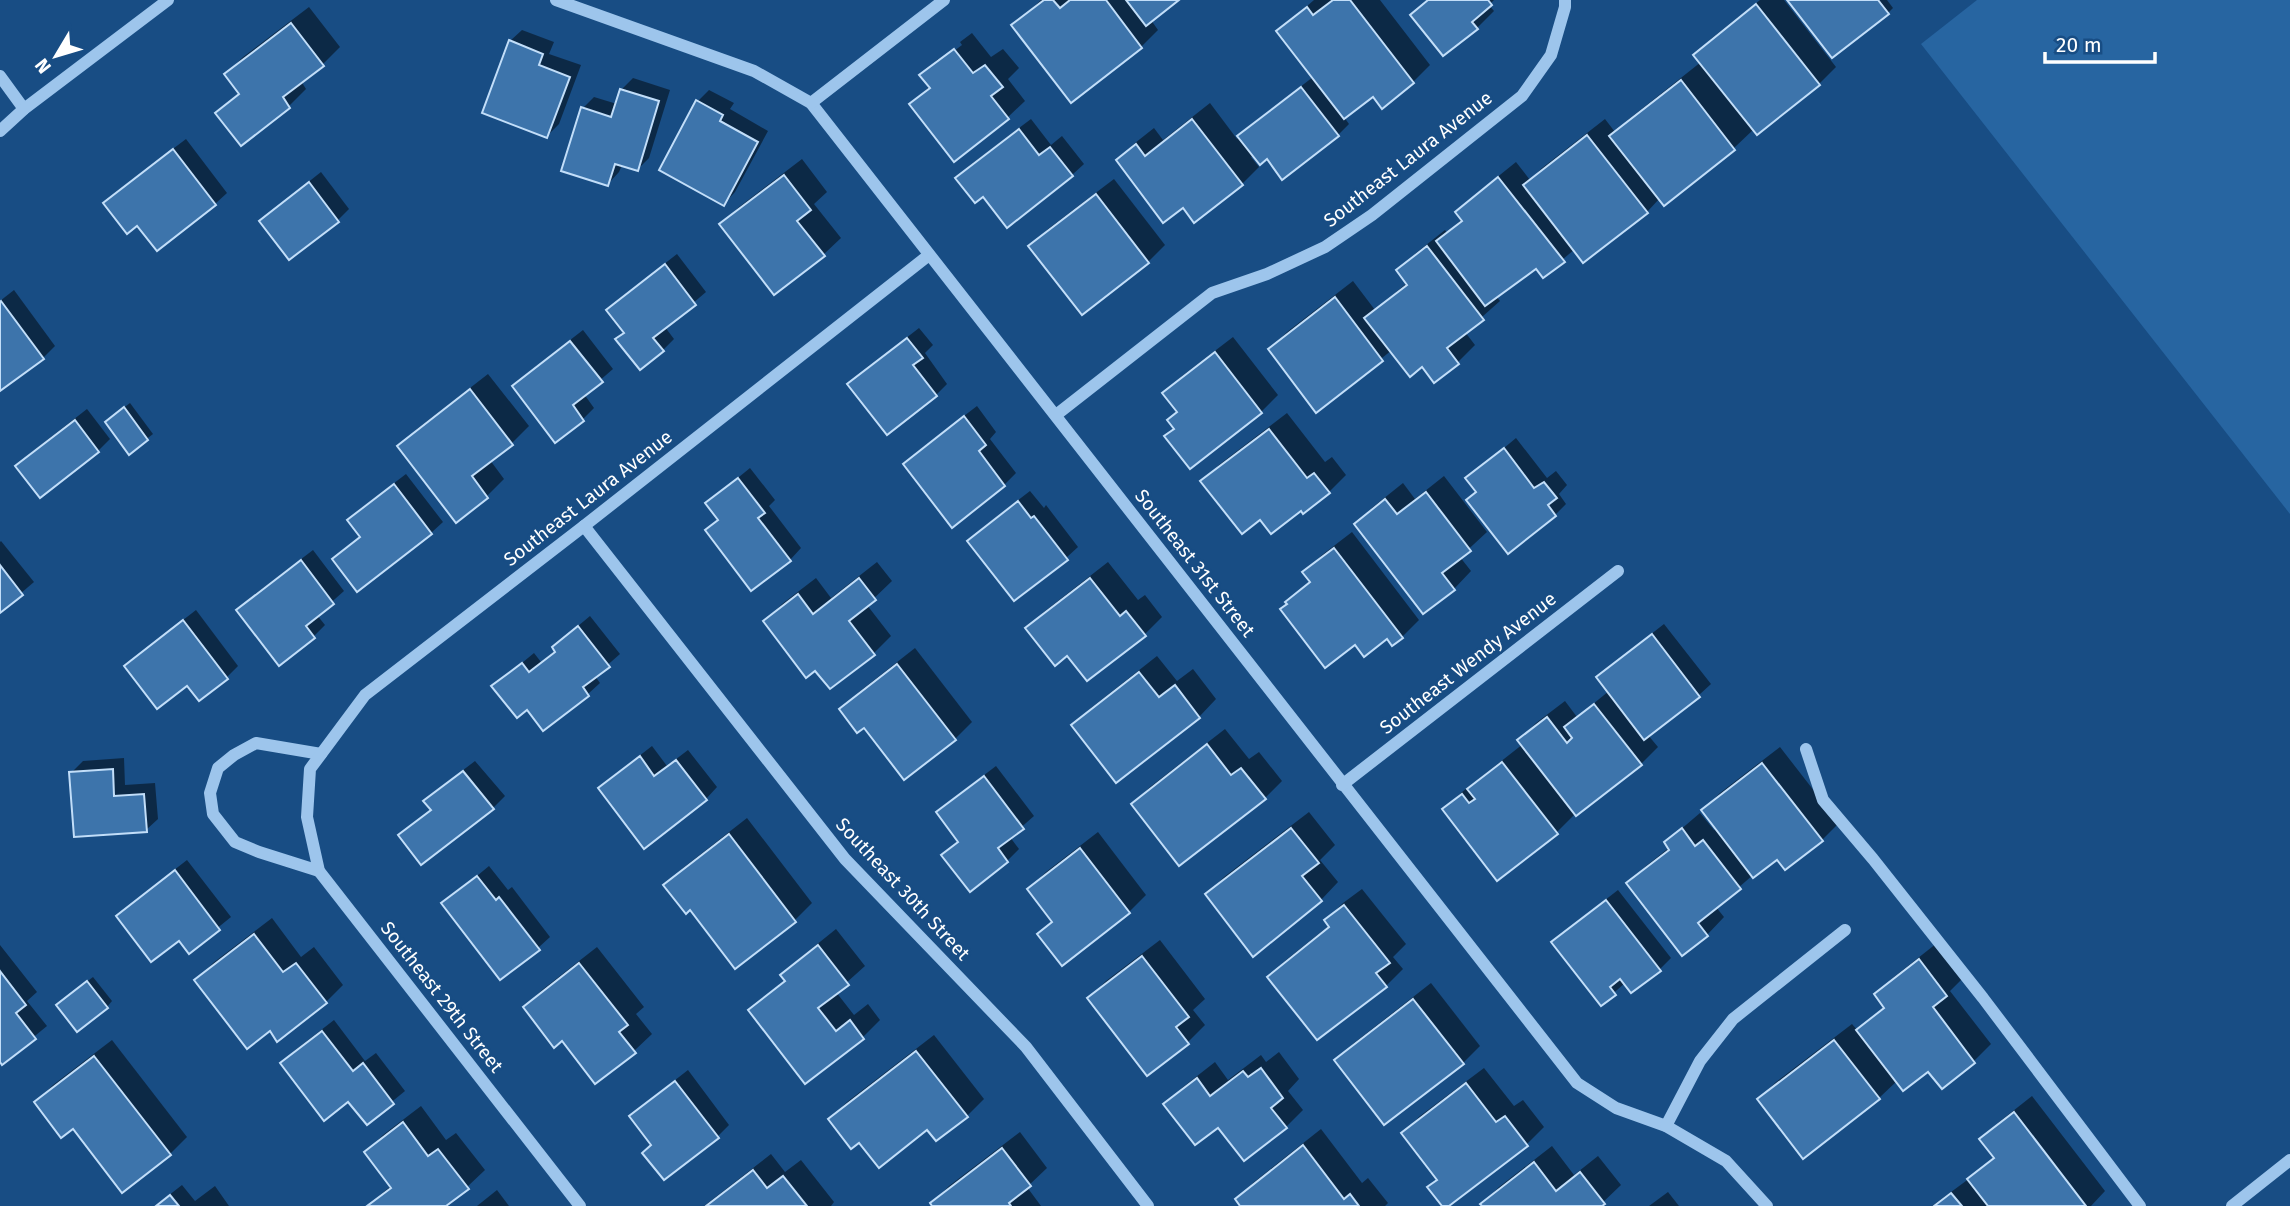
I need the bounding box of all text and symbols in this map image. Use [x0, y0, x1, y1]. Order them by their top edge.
north arrow [21, 21, 91, 91]
scale bar [2045, 21, 2155, 65]
text: 20 m [2056, 32, 2102, 58]
text: N [30, 54, 56, 78]
street label: Southeast Laura Avenue [1319, 86, 1497, 232]
street label: Southeast Laura Avenue [499, 425, 677, 571]
street label: Southeast 31st Street [1130, 485, 1260, 642]
street label: Southeast Wendy Avenue [1375, 587, 1561, 739]
street label: Southeast 30th Street [831, 813, 975, 965]
street label: Southeast 29th Street [376, 917, 508, 1077]

